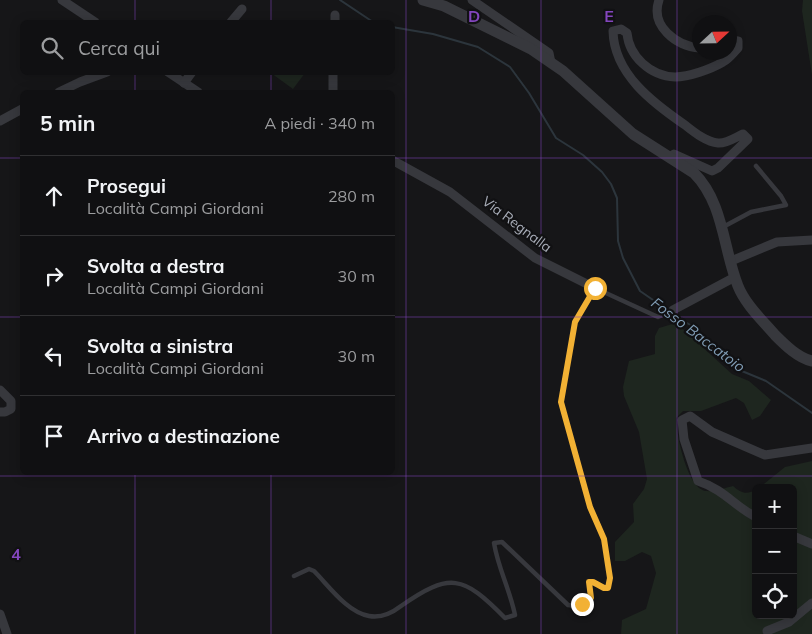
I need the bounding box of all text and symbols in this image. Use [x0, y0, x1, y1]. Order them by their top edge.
text: D [468, 6, 480, 26]
text: E [604, 6, 614, 26]
north arrow [692, 15, 737, 60]
search box [20, 20, 395, 75]
icon: search [38, 34, 66, 62]
text: Cerca qui [78, 36, 160, 60]
text: 5 min [40, 110, 95, 136]
text: A piedi · 340 m [264, 113, 375, 133]
text: Prosegui [87, 174, 166, 198]
icon: ahead [40, 182, 68, 210]
text: 280 m [328, 186, 375, 206]
street label: Via Regnalla [479, 192, 555, 256]
text: Località Campi Giordani [87, 198, 264, 218]
text: Svolta a destra [87, 254, 225, 278]
icon: right [40, 262, 68, 290]
text: 30 m [338, 266, 375, 286]
route start [584, 277, 607, 300]
text: Località Campi Giordani [87, 278, 264, 298]
water label: Fosso Baccatoio [648, 293, 749, 376]
text: Svolta a sinistra [87, 334, 233, 358]
icon: left [40, 342, 68, 370]
text: 30 m [338, 346, 375, 366]
text: Località Campi Giordani [87, 358, 264, 378]
icon: arrive [40, 422, 68, 450]
text: Arrivo a destinazione [87, 424, 280, 448]
map controls [752, 484, 797, 619]
button: + [752, 484, 797, 529]
button: − [752, 529, 797, 574]
text: 4 [11, 544, 21, 564]
button: locate [752, 574, 797, 619]
route end [571, 593, 594, 616]

